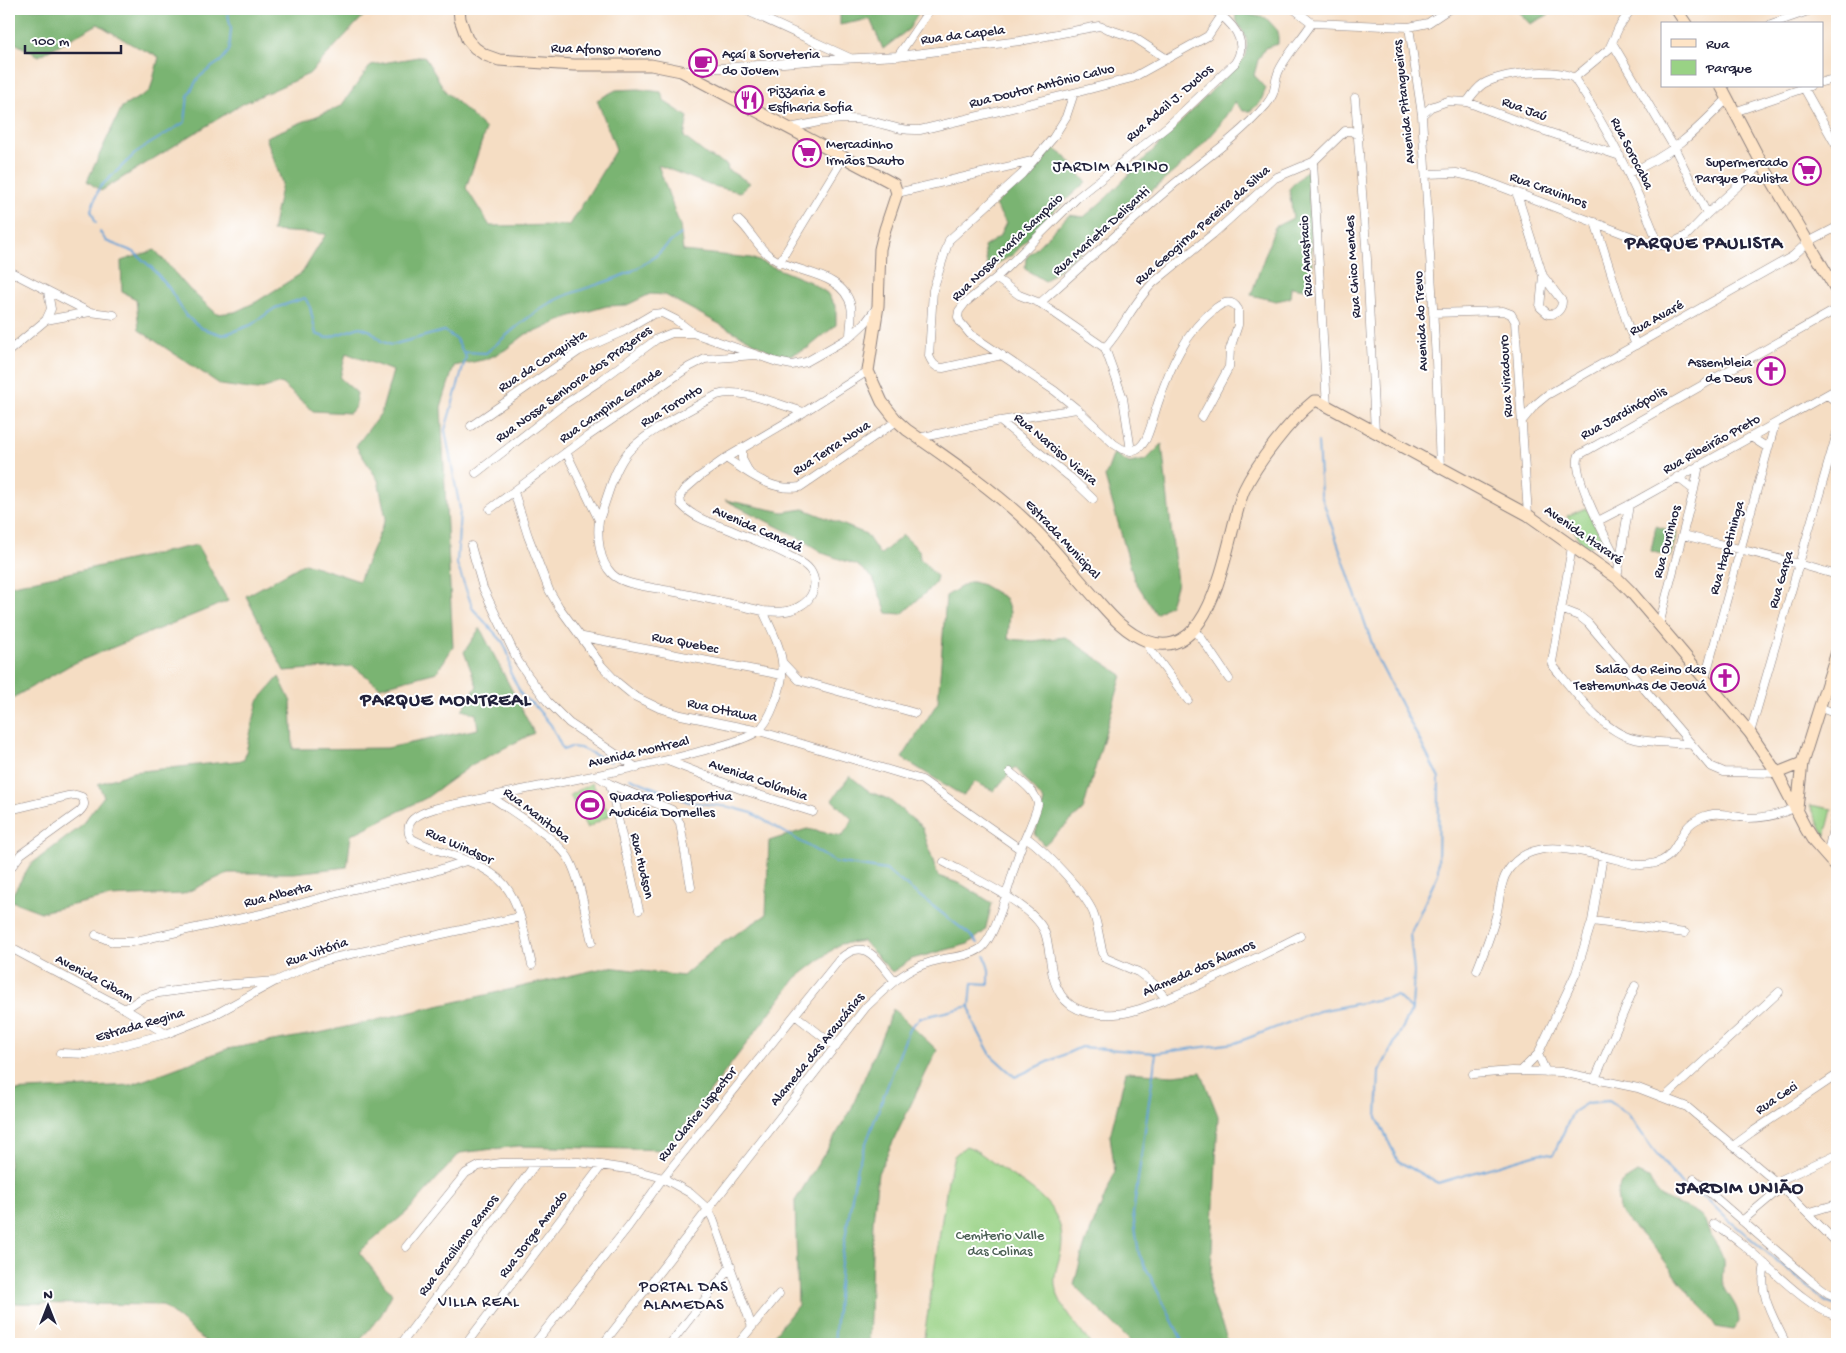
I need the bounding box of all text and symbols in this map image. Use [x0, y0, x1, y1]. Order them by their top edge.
scale bar [25, 22, 121, 54]
street label: Rua da Capela [920, 22, 1007, 50]
legend [1661, 22, 1824, 88]
text: 100 m [31, 33, 70, 51]
text: Rua [1706, 36, 1730, 54]
street label: Avenida Pitangueiras [1390, 39, 1420, 165]
street label: Rua Afonso Moreno [551, 41, 661, 61]
place label: Açaí & Sorveteria do Jovem [722, 47, 821, 80]
cafe icon: Açaí & Sorveteria do Jovem [688, 48, 718, 78]
text: Parque [1705, 60, 1752, 78]
street label: Rua Doutor Antônio Calvo [968, 61, 1116, 113]
street label: Rua Adail J. Duclos [1123, 61, 1218, 146]
place label: Pizzaria e Esfiharia Sofia [767, 84, 854, 117]
restaurant icon: Pizzaria e Esfiharia Sofia [734, 85, 764, 115]
street label: Rua Jaú [1499, 94, 1549, 126]
street label: Rua Sorocaba [1606, 115, 1657, 194]
place label: Mercadinho Irmãos Dauto [826, 137, 904, 170]
supermarket icon: Mercadinho Irmãos Dauto [792, 138, 822, 168]
place label: Supermercado Parque Paulista [1694, 155, 1789, 188]
supermarket icon: Supermercado Parque Paulista [1792, 156, 1822, 186]
district label: JARDIM ALPINO [1053, 159, 1169, 178]
street label: Rua Geogirna Pereira da Silva [1132, 162, 1275, 290]
street label: Rua Cravinhos [1507, 169, 1590, 213]
street label: Rua Marieta Delisanti [1050, 184, 1154, 280]
street label: Rua Nossa Maria Sampaio [949, 190, 1067, 306]
street label: Rua Chico Mendes [1342, 214, 1366, 319]
street label: Rua Anastacio [1296, 215, 1318, 297]
district label: PARQUE PAULISTA [1624, 233, 1784, 256]
street label: Avenida do Trevo [1411, 270, 1433, 372]
street label: Rua Avaré [1627, 297, 1688, 341]
street label: Rua Nossa Senhora dos Prazeres [493, 322, 656, 447]
street label: Rua da Conquista [495, 326, 592, 397]
street label: Rua Viradouro [1496, 334, 1518, 418]
place label: Assembleia de Deus [1688, 355, 1753, 388]
church icon: Assembleia de Deus [1756, 356, 1786, 386]
street label: Rua Campina Grande [556, 364, 666, 448]
street label: Rua Toronto [638, 382, 706, 432]
street label: Rua Jardinópolis [1578, 383, 1671, 445]
street label: Rua Narciso Vieira [1010, 410, 1101, 491]
street label: Rua Ribeirão Preto [1660, 411, 1764, 479]
street label: Rua Terra Nova [790, 417, 875, 480]
street label: Estrada Municipal [1021, 496, 1103, 584]
street label: Rua Itapetininga [1706, 498, 1750, 597]
street label: Avenida Canadá [710, 503, 806, 558]
street label: Avenida Itararé [1540, 503, 1626, 570]
street label: Rua Ourinhos [1650, 503, 1686, 580]
street label: Rua Garça [1766, 548, 1799, 611]
street label: Rua Quebec [650, 629, 721, 659]
place label: Salão do Reino das Testemunhas de Jeová [1573, 662, 1707, 695]
church icon: Salão do Reino das Testemunhas de Jeová [1710, 663, 1740, 693]
district label: PARQUE MONTREAL [359, 690, 532, 713]
street label: Rua Ottawa [685, 695, 760, 727]
street label: Avenida Montreal [587, 733, 691, 773]
street label: Avenida Colúmbia [706, 756, 811, 806]
street label: Rua Manitoba [499, 785, 574, 848]
place label: Quadra Poliesportiva Audicéia Dornelles [609, 789, 734, 822]
sports icon: Quadra Poliesportiva Audicéia Dornelles [575, 790, 605, 820]
street label: Rua Windsor [423, 825, 496, 870]
street label: Rua Hudson [625, 832, 657, 901]
street label: Rua Alberta [242, 879, 315, 913]
street label: Rua Vitória [284, 934, 351, 972]
street label: Alameda dos Álamos [1140, 936, 1258, 1001]
street label: Avenida Cibam [52, 951, 136, 1007]
street label: Alameda das Araucárias [767, 989, 870, 1110]
street label: Estrada Regina [94, 1005, 188, 1047]
street label: Rua Clarice Lispector [655, 1063, 742, 1166]
street label: Rua Ceci [1753, 1079, 1801, 1119]
district label: JARDIM UNIÃO [1675, 1178, 1804, 1201]
street label: Rua Jorge Amado [496, 1188, 572, 1282]
street label: Rua Graciliano Ramos [415, 1191, 503, 1300]
park label: Cemiterio Valle das Colinas [956, 1228, 1045, 1261]
district label: PORTAL DAS ALAMEDAS [638, 1279, 729, 1316]
north arrow [22, 1280, 72, 1330]
text: N [43, 1287, 53, 1304]
district label: VILLA REAL [437, 1294, 520, 1313]

